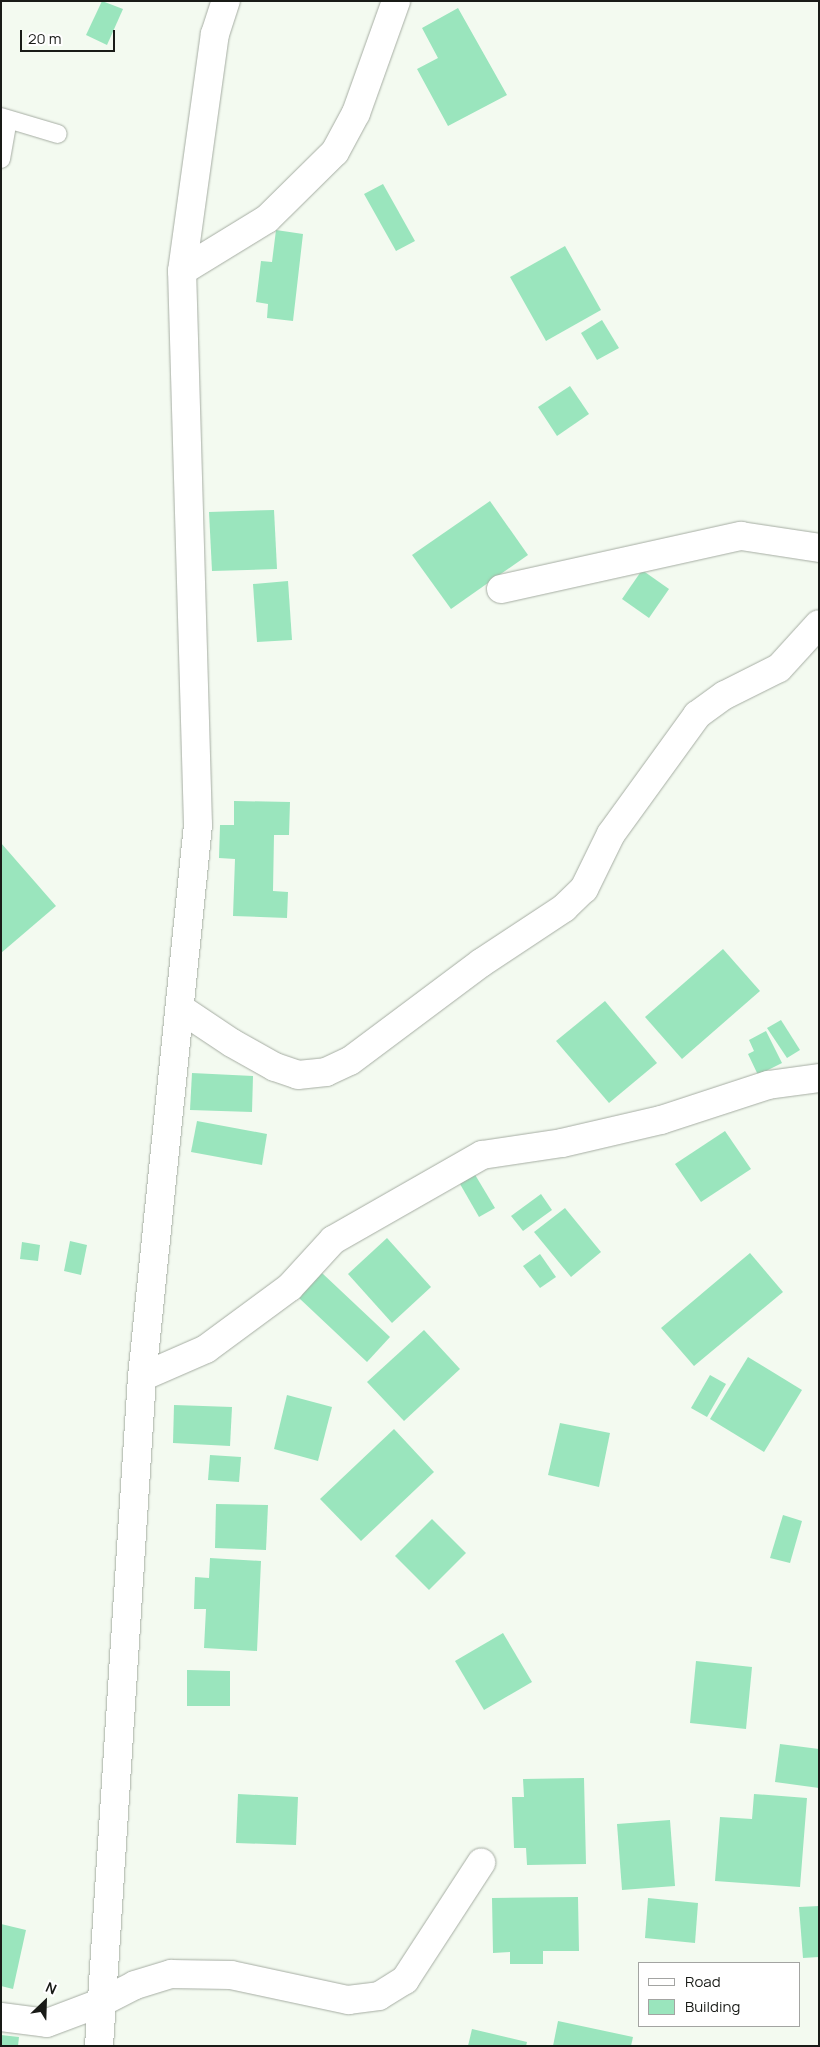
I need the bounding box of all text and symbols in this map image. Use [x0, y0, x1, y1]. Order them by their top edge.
scale bar [22, 20, 118, 52]
text: 20 m [28, 28, 61, 49]
legend [638, 1962, 800, 2027]
text: Road [685, 1971, 721, 1992]
north arrow [20, 1977, 70, 2027]
text: N [43, 1977, 60, 1999]
text: Building [685, 1996, 740, 2017]

